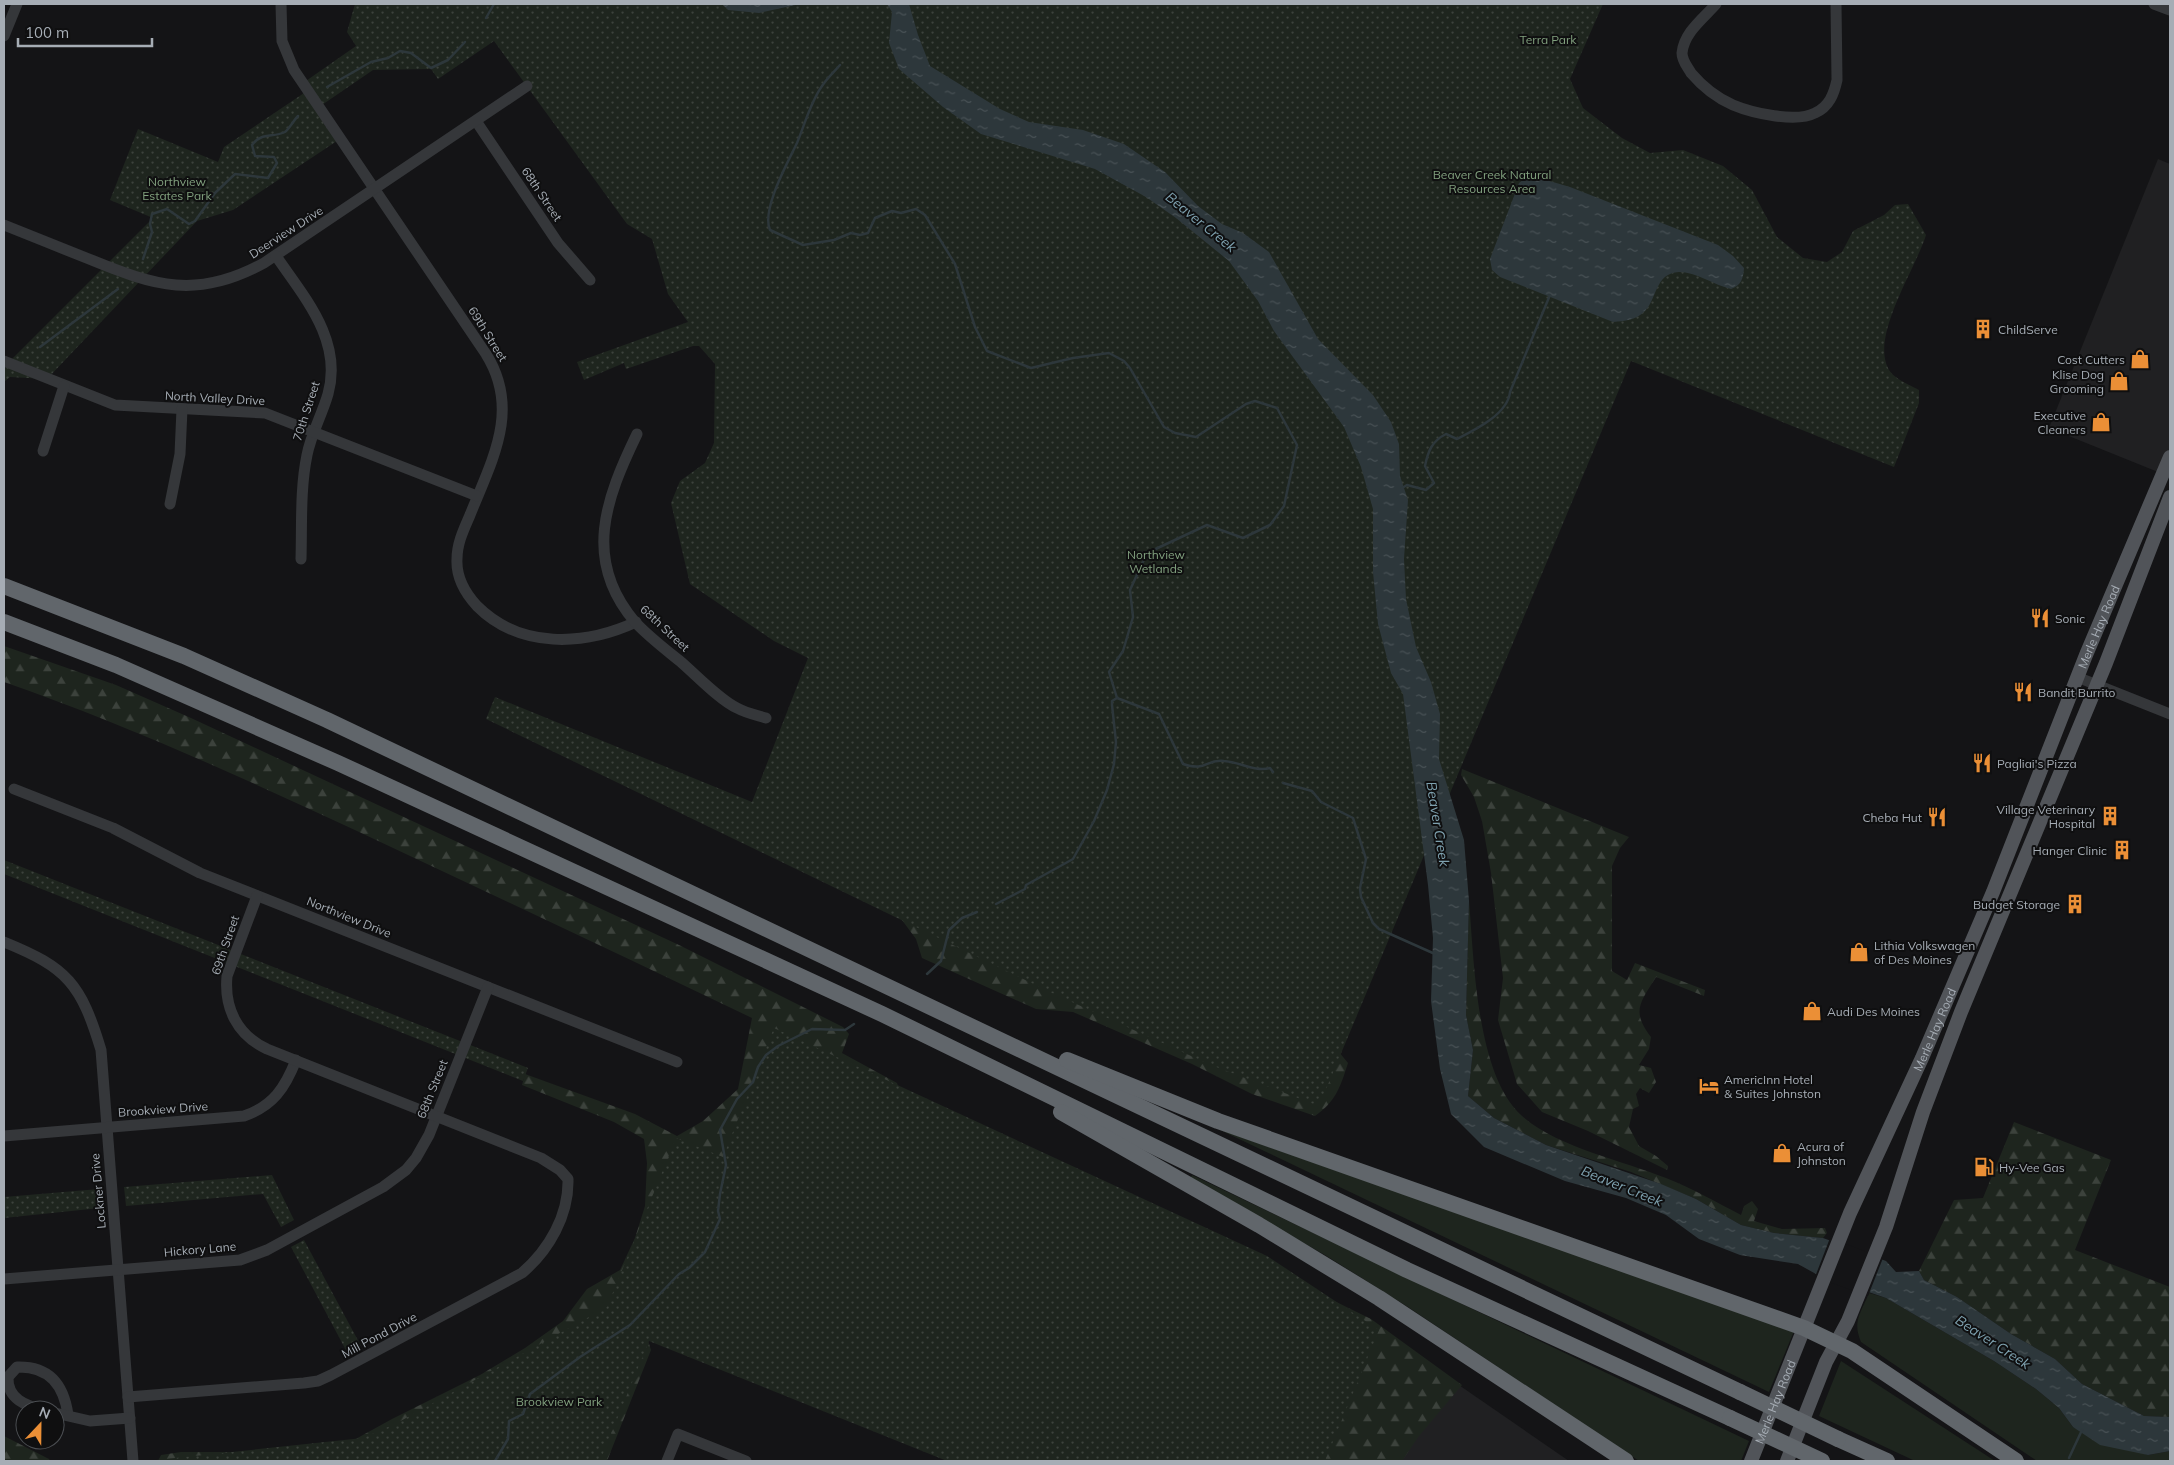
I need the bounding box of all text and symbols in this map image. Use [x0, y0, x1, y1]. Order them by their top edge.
scale bar [18, 15, 151, 47]
text: 100 m [25, 23, 69, 42]
park label: Terra Park [1519, 32, 1577, 47]
street label: 68th Street [518, 164, 566, 224]
park label: Beaver Creek Natural Resources Area [1433, 167, 1551, 196]
park label: Northview Estates Park [142, 174, 212, 203]
water label: Beaver Creek [1162, 188, 1241, 257]
street label: Deerview Drive [246, 203, 326, 261]
street label: 69th Street [465, 304, 511, 364]
building icon: ChildServe [1972, 318, 1994, 340]
place label: ChildServe [1998, 322, 2058, 337]
shop icon: Cost Cutters [2129, 348, 2151, 370]
place label: Cost Cutters [2057, 352, 2125, 367]
place label: Klise Dog Grooming [2050, 367, 2104, 396]
shop icon: Klise Dog Grooming [2108, 370, 2130, 392]
street label: 70th Street [289, 379, 323, 443]
street label: North Valley Drive [164, 388, 266, 408]
place label: Executive Cleaners [2033, 408, 2086, 437]
shop icon: Executive Cleaners [2090, 411, 2112, 433]
park label: Northview Wetlands [1127, 547, 1185, 576]
street label: Merle Hay Road [2074, 583, 2122, 670]
street label: 68th Street [637, 601, 693, 655]
restaurant icon: Sonic [2029, 607, 2051, 629]
place label: Sonic [2055, 611, 2085, 626]
restaurant icon: Bandit Burrito [2012, 681, 2034, 703]
place label: Bandit Burrito [2038, 685, 2116, 700]
restaurant icon: Pagliai's Pizza [1971, 752, 1993, 774]
place label: Pagliai's Pizza [1997, 756, 2077, 771]
water label: Beaver Creek [1422, 780, 1454, 869]
place label: Village Veterinary Hospital [1997, 802, 2096, 831]
building icon: Village Veterinary Hospital [2099, 805, 2121, 827]
restaurant icon: Cheba Hut [1926, 806, 1948, 828]
place label: Cheba Hut [1862, 810, 1922, 825]
building icon: Hanger Clinic [2111, 839, 2133, 861]
place label: Hanger Clinic [2033, 843, 2107, 858]
street label: Northview Drive [305, 893, 393, 941]
building icon: Budget Storage [2064, 893, 2086, 915]
place label: Budget Storage [1973, 897, 2060, 912]
street label: 69th Street [208, 913, 242, 977]
place label: Lithia Volkswagen of Des Moines [1874, 938, 1975, 967]
shop icon: Lithia Volkswagen of Des Moines [1848, 941, 1870, 963]
street label: Merle Hay Road [1910, 986, 1959, 1073]
shop icon: Audi Des Moines [1801, 1000, 1823, 1022]
place label: Audi Des Moines [1827, 1004, 1920, 1019]
street label: 68th Street [413, 1057, 451, 1121]
place label: AmericInn Hotel & Suites Johnston [1724, 1072, 1821, 1101]
hotel icon: AmericInn Hotel & Suites Johnston [1698, 1075, 1720, 1097]
street label: Brookview Drive [117, 1098, 209, 1120]
place label: Acura of Johnston [1797, 1139, 1846, 1168]
shop icon: Acura of Johnston [1771, 1142, 1793, 1164]
street label: Lockner Drive [87, 1153, 109, 1229]
fuel station icon: Hy-Vee Gas [1973, 1156, 1995, 1178]
place label: Hy-Vee Gas [1999, 1160, 2065, 1175]
water label: Beaver Creek [1579, 1162, 1666, 1211]
street label: Hickory Lane [163, 1238, 237, 1260]
street label: Mill Pond Drive [339, 1309, 419, 1361]
water label: Beaver Creek [1952, 1311, 2035, 1373]
street label: Merle Hay Road [1751, 1357, 1798, 1446]
park label: Brookview Park [516, 1394, 603, 1409]
north arrow [15, 1400, 65, 1450]
text: N [37, 1403, 53, 1423]

